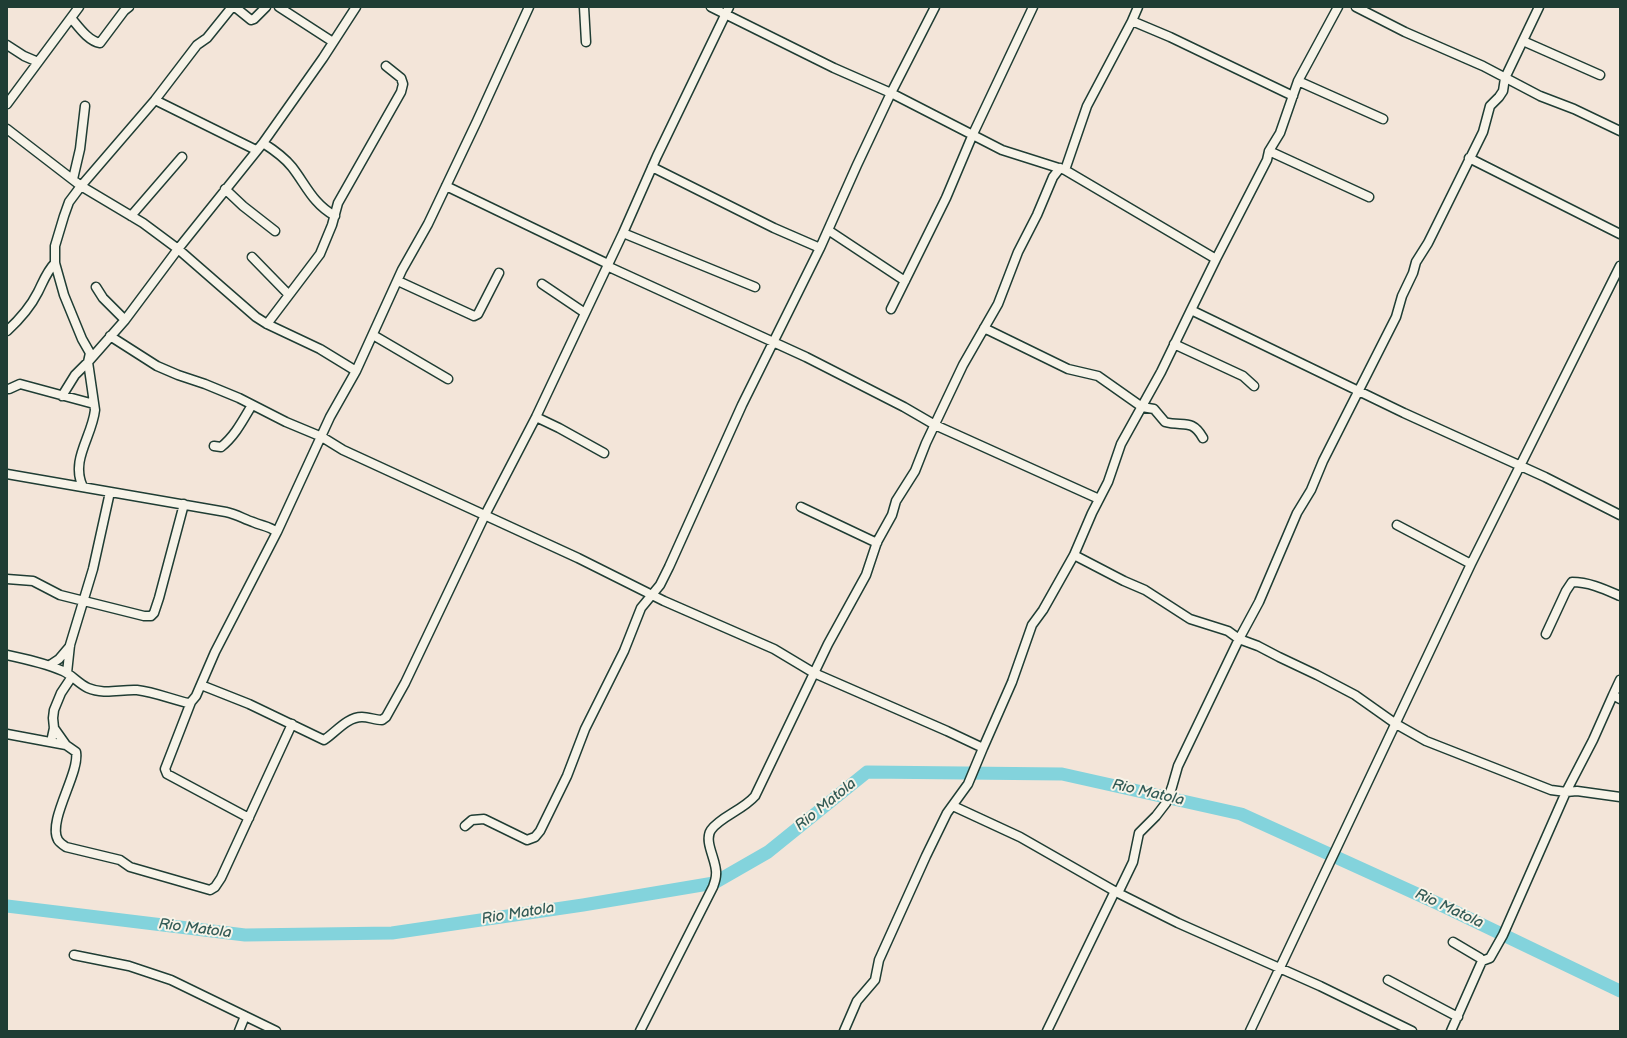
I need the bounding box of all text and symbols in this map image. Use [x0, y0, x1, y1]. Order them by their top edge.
water label: Rio Matola [792, 775, 860, 835]
water label: Rio Matola [1110, 776, 1186, 810]
water label: Rio Matola [1412, 885, 1486, 933]
water label: Rio Matola [480, 899, 556, 929]
water label: Rio Matola [157, 916, 233, 942]

